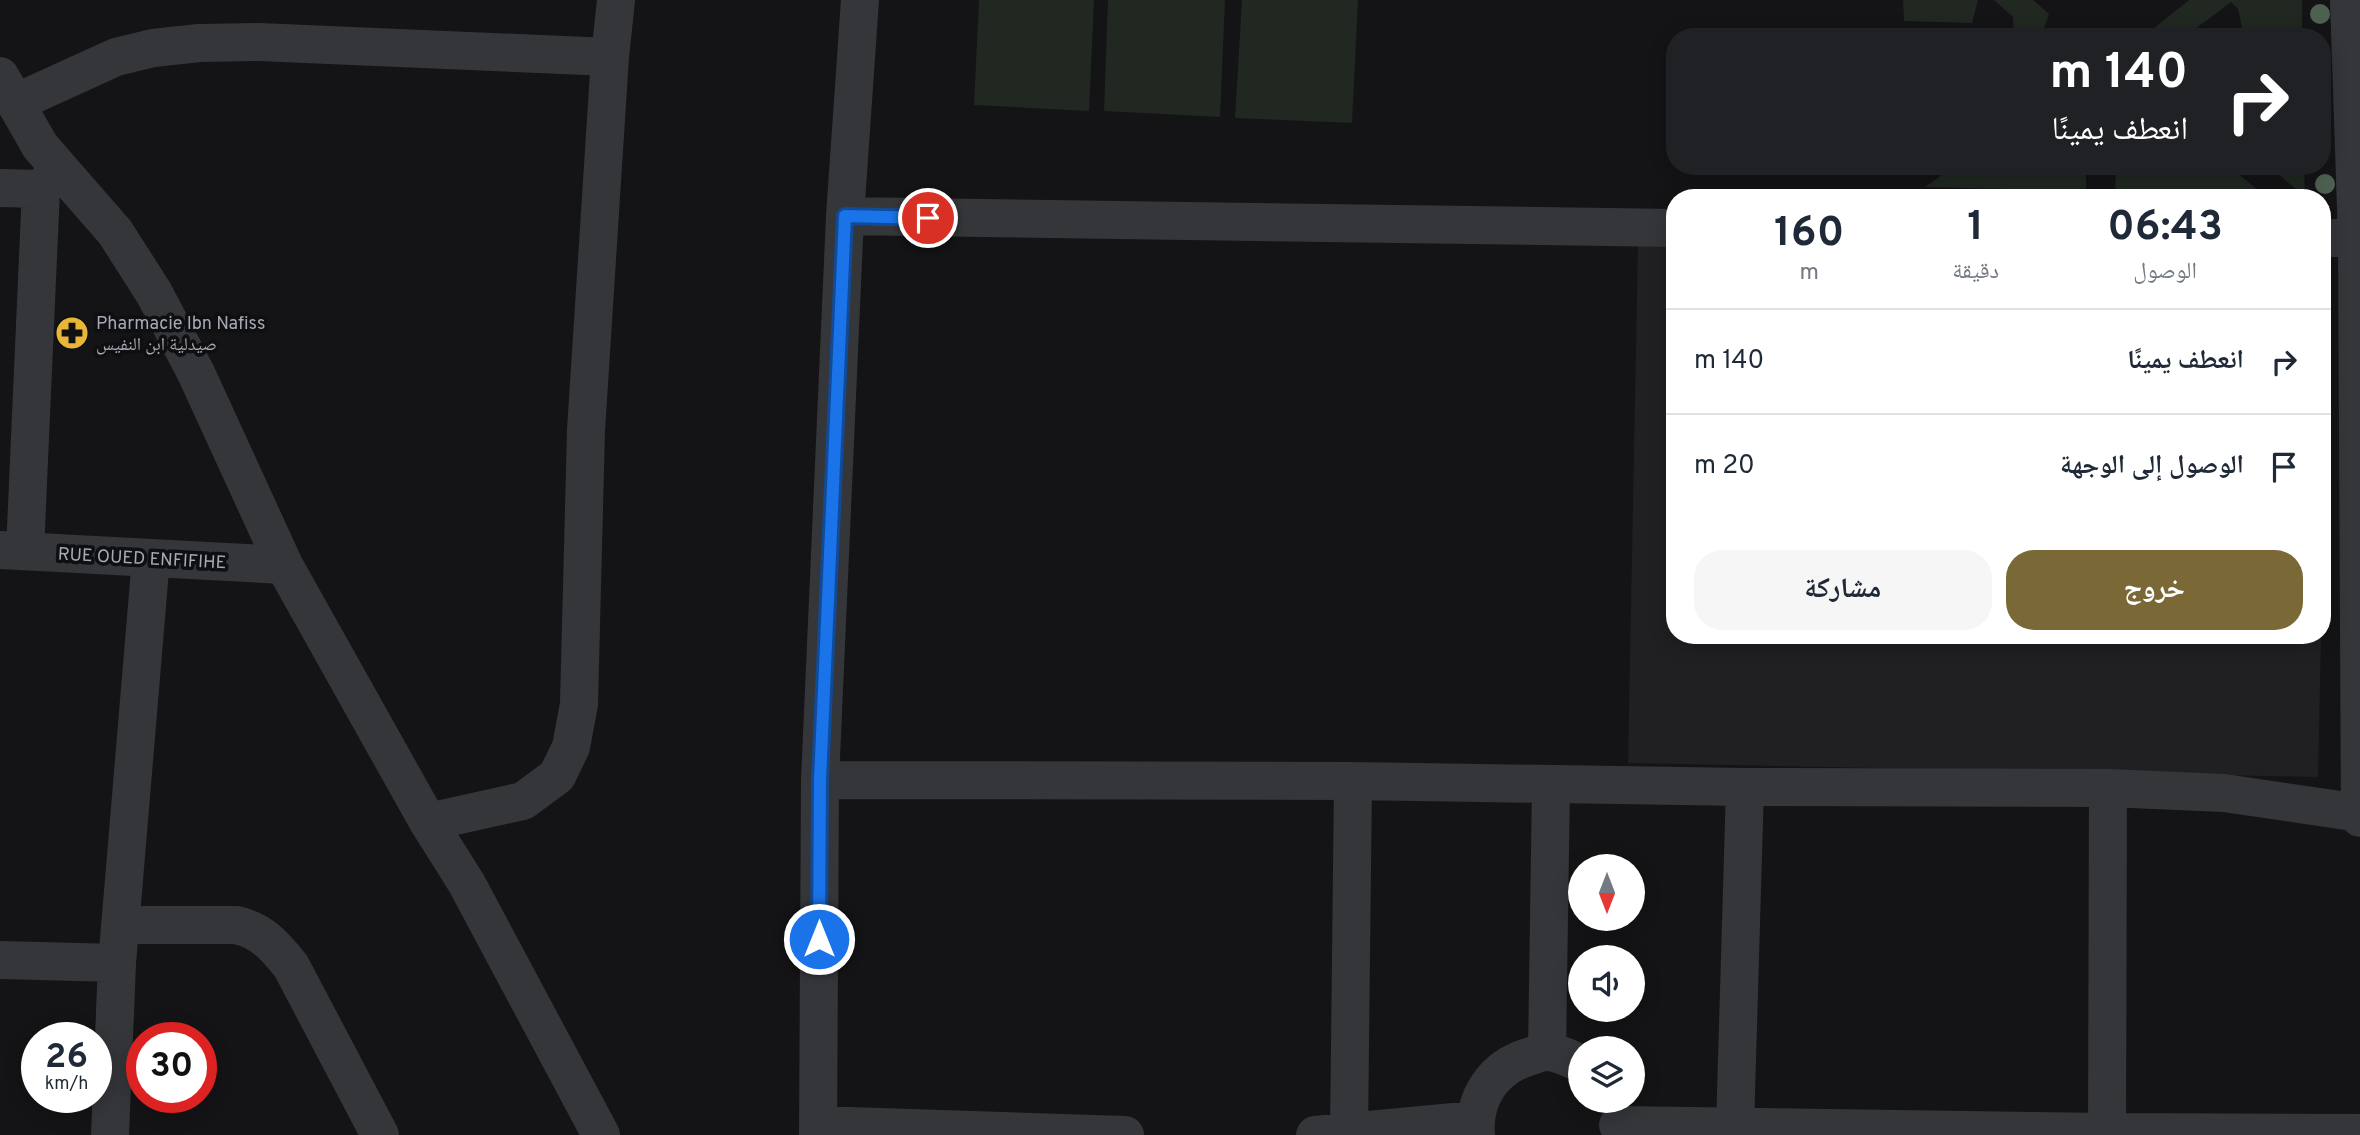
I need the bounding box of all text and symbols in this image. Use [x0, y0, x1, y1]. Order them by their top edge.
text: 140 m [2049, 44, 2188, 106]
icon: right [2212, 56, 2303, 147]
text: انعطف يمينًا [2051, 111, 2188, 151]
pin [898, 188, 958, 248]
icon: arrive [909, 199, 947, 237]
text: 1 [1967, 202, 1984, 255]
text: 06:43 [2107, 202, 2223, 255]
text: 160 [1774, 208, 1844, 261]
text: دقيقة [1952, 258, 1999, 287]
text: الوصول [2133, 258, 2197, 287]
text: m [1799, 259, 1819, 288]
place label: Pharmacie Ibn Nafiss صيدلية ابن النفيس [96, 313, 265, 357]
pharmacy icon: Pharmacie Ibn Nafiss صيدلية ابن النفيس [53, 314, 91, 352]
icon: right [2265, 343, 2303, 381]
text: 140 m [1694, 345, 1764, 378]
text: انعطف يمينًا [2127, 345, 2244, 378]
icon: arrive [2265, 448, 2303, 486]
text: 20 m [1694, 450, 1755, 483]
text: الوصول إلى الوجهة [2060, 450, 2244, 483]
street label: RUE OUED ENFIFIHE [57, 544, 227, 575]
button: مشاركة [1694, 550, 1992, 630]
button: خروج [2006, 550, 2303, 630]
north arrow [1568, 854, 1645, 931]
map controls [1568, 854, 1645, 1113]
position arrow [782, 902, 856, 976]
button: sound [1568, 945, 1645, 1022]
speed limit sign: 30 [126, 1022, 217, 1113]
text: 26 [45, 1036, 88, 1080]
button: layers [1568, 1036, 1645, 1113]
text: km/h [45, 1073, 88, 1096]

